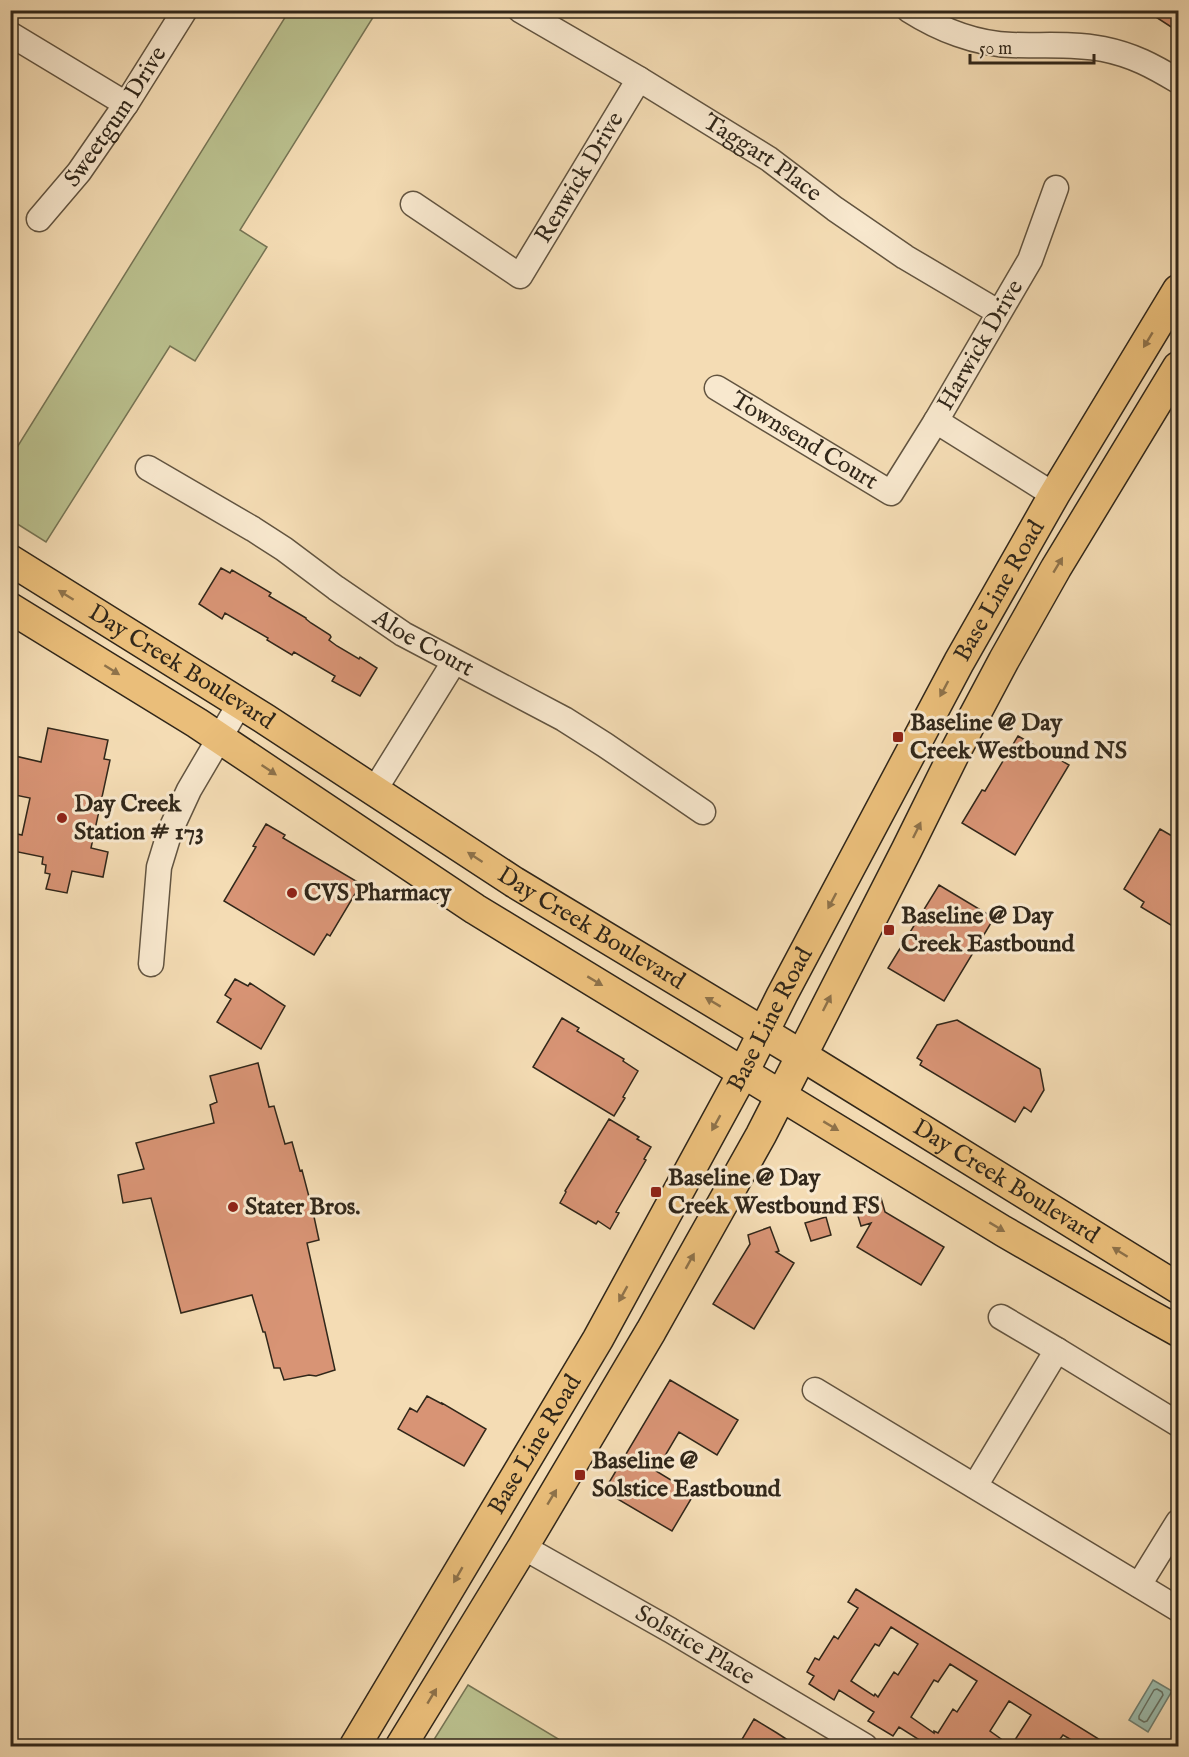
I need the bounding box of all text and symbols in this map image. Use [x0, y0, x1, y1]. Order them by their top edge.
scale bar [970, 27, 1094, 65]
text: 50 m [979, 38, 1012, 61]
street label: Sweetgum Drive [57, 41, 174, 194]
street label: Renwick Drive [528, 106, 631, 249]
street label: Taggart Place [697, 107, 828, 209]
street label: Harwick Drive [930, 274, 1031, 416]
one-way arrow [1143, 332, 1154, 348]
street label: Townsend Court [725, 384, 884, 497]
street label: Base Line Road [947, 515, 1052, 667]
one-way arrow [1053, 556, 1063, 573]
one-way arrow [58, 589, 74, 600]
street label: Day Creek Boulevard [83, 597, 281, 737]
street label: Aloe Court [366, 602, 479, 684]
one-way arrow [104, 665, 120, 676]
one-way arrow [939, 681, 949, 698]
place label: Baseline @ Day Creek Westbound NS [910, 708, 1127, 767]
marker: Baseline @ Day Creek Westbound NS [891, 730, 905, 744]
one-way arrow [260, 764, 276, 776]
place label: Day Creek Station # 173 [74, 789, 204, 848]
marker: Day Creek Station # 173 [55, 811, 69, 825]
one-way arrow [912, 821, 921, 838]
one-way arrow [467, 851, 483, 862]
street label: Day Creek Boulevard [491, 860, 691, 997]
place label: CVS Pharmacy [304, 878, 452, 909]
marker: CVS Pharmacy [285, 886, 299, 900]
one-way arrow [827, 893, 837, 910]
place label: Baseline @ Day Creek Eastbound [901, 901, 1076, 960]
marker: Baseline @ Day Creek Eastbound [882, 923, 896, 937]
street label: Base Line Road [720, 942, 820, 1097]
one-way arrow [587, 976, 603, 987]
one-way arrow [822, 994, 832, 1012]
one-way arrow [705, 997, 721, 1008]
street label: Day Creek Boulevard [907, 1112, 1105, 1251]
one-way arrow [711, 1115, 721, 1132]
one-way arrow [823, 1120, 839, 1131]
place label: Baseline @ Day Creek Westbound FS [668, 1163, 880, 1222]
marker: Baseline @ Day Creek Westbound FS [649, 1185, 663, 1199]
place label: Stater Bros. [245, 1192, 360, 1223]
marker: Stater Bros. [226, 1200, 240, 1214]
one-way arrow [989, 1222, 1005, 1233]
one-way arrow [1112, 1247, 1128, 1258]
one-way arrow [684, 1253, 695, 1269]
one-way arrow [618, 1286, 628, 1303]
street label: Base Line Road [481, 1369, 589, 1520]
place label: Baseline @ Solstice Eastbound [592, 1446, 782, 1505]
marker: Baseline @ Solstice Eastbound [573, 1468, 587, 1482]
one-way arrow [547, 1489, 558, 1505]
one-way arrow [452, 1567, 463, 1583]
street label: Solstice Place [630, 1598, 760, 1692]
one-way arrow [426, 1688, 437, 1704]

